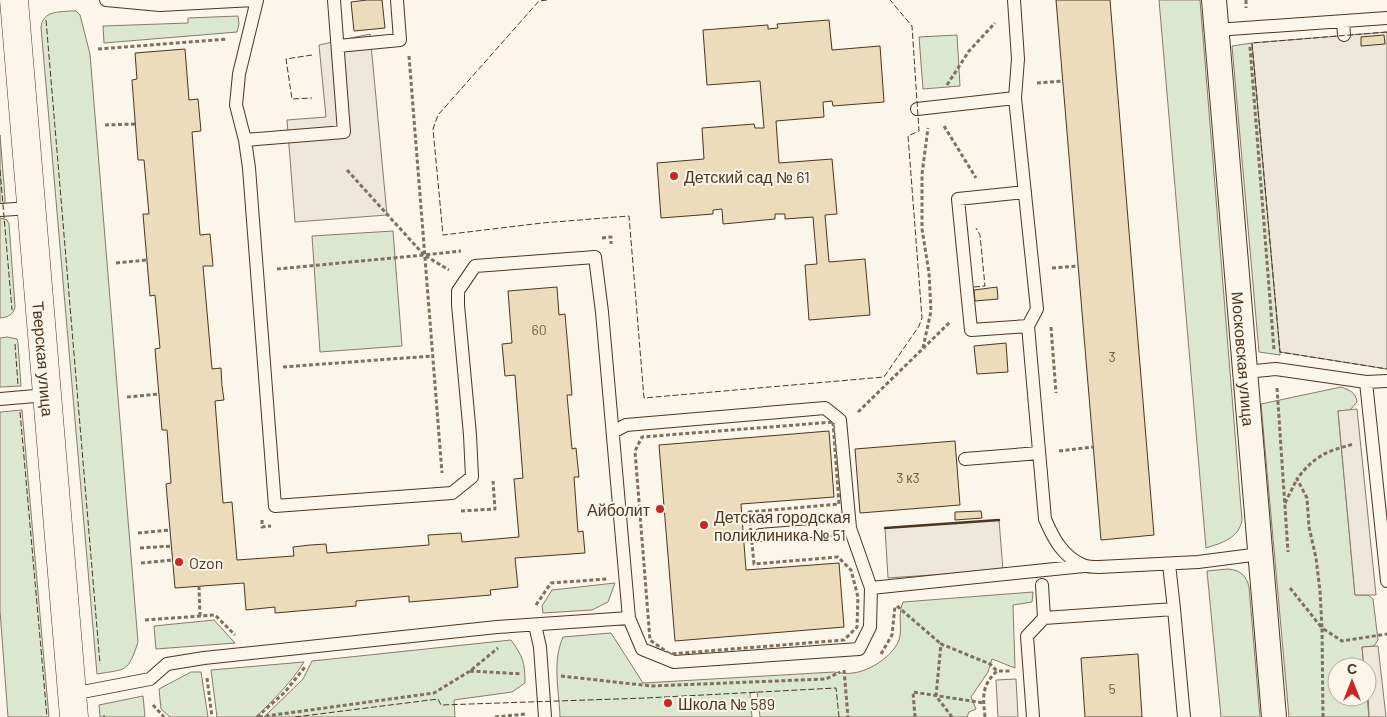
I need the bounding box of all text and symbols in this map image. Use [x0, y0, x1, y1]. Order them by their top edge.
place label: Детский сад № 61 [684, 167, 810, 186]
marker: Детский сад № 61 [668, 170, 680, 182]
street label: Московская улица [1229, 291, 1259, 427]
street label: Тверская улица [30, 300, 58, 417]
house number: 60 [531, 321, 547, 338]
house number: 3 [1108, 348, 1116, 365]
house number: 3 к3 [896, 469, 920, 486]
place label: Айболит [587, 500, 651, 519]
marker: Айболит [654, 503, 666, 515]
place label: Детская городская поликлиника № 51 [714, 507, 851, 544]
marker: Детская городская поликлиника № 51 [698, 519, 710, 531]
place label: Ozon [189, 553, 223, 572]
marker: Ozon [173, 556, 185, 568]
north arrow [1327, 657, 1377, 707]
text: С [1347, 660, 1357, 677]
house number: 5 [1108, 680, 1116, 697]
place label: Школа № 589 [678, 694, 775, 713]
marker: Школа № 589 [662, 697, 674, 709]

